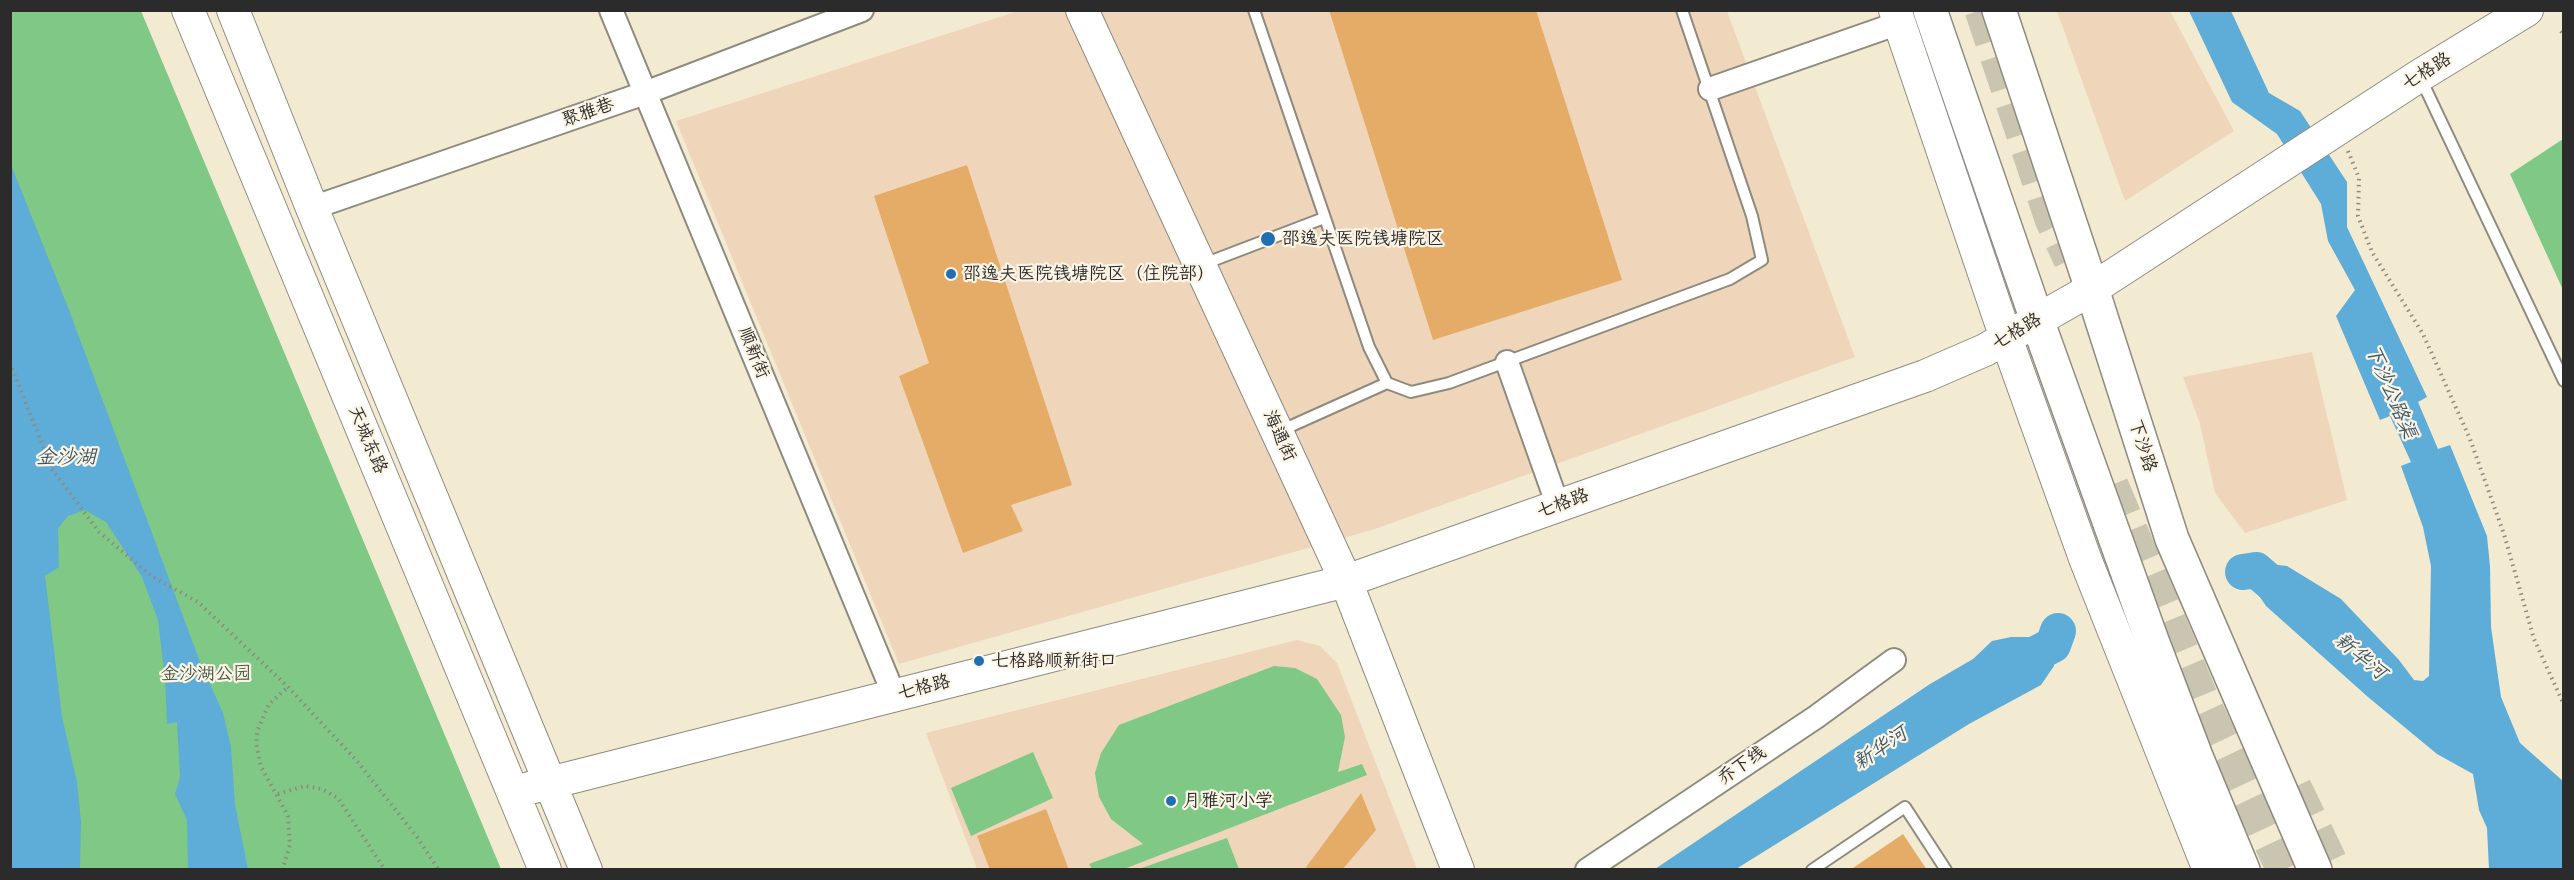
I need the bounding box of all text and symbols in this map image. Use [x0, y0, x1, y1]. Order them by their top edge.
street label: 七格路 [2398, 49, 2456, 95]
street label: 聚雅巷 [559, 94, 617, 132]
place label: 邵逸夫医院钱塘院区 [1282, 228, 1444, 250]
marker: 邵逸夫医院钱塘院区 [1259, 230, 1277, 248]
place label: 邵逸夫医院钱塘院区（住院部） [963, 263, 1215, 285]
marker: 邵逸夫医院钱塘院区（住院部） [944, 267, 958, 281]
street label: 七格路 [1988, 309, 2046, 355]
street label: 顺新街 [733, 324, 773, 382]
water label: 下沙公路渠 [2359, 341, 2421, 443]
street label: 天城东路 [343, 403, 391, 477]
street label: 海通街 [1258, 407, 1300, 465]
street label: 下沙路 [2123, 417, 2161, 475]
water label: 金沙湖 [36, 446, 96, 470]
street label: 七格路 [1534, 485, 1592, 523]
water label: 新华河 [2329, 629, 2391, 685]
place label: 七格路顺新街口 [991, 650, 1117, 672]
marker: 七格路顺新街口 [972, 654, 986, 668]
park label: 金沙湖公园 [161, 663, 251, 685]
street label: 七格路 [895, 671, 953, 705]
water label: 新华河 [1849, 722, 1913, 776]
street label: 乔下线 [1714, 742, 1770, 790]
place label: 月雅河小学 [1183, 790, 1273, 812]
marker: 月雅河小学 [1164, 794, 1178, 808]

